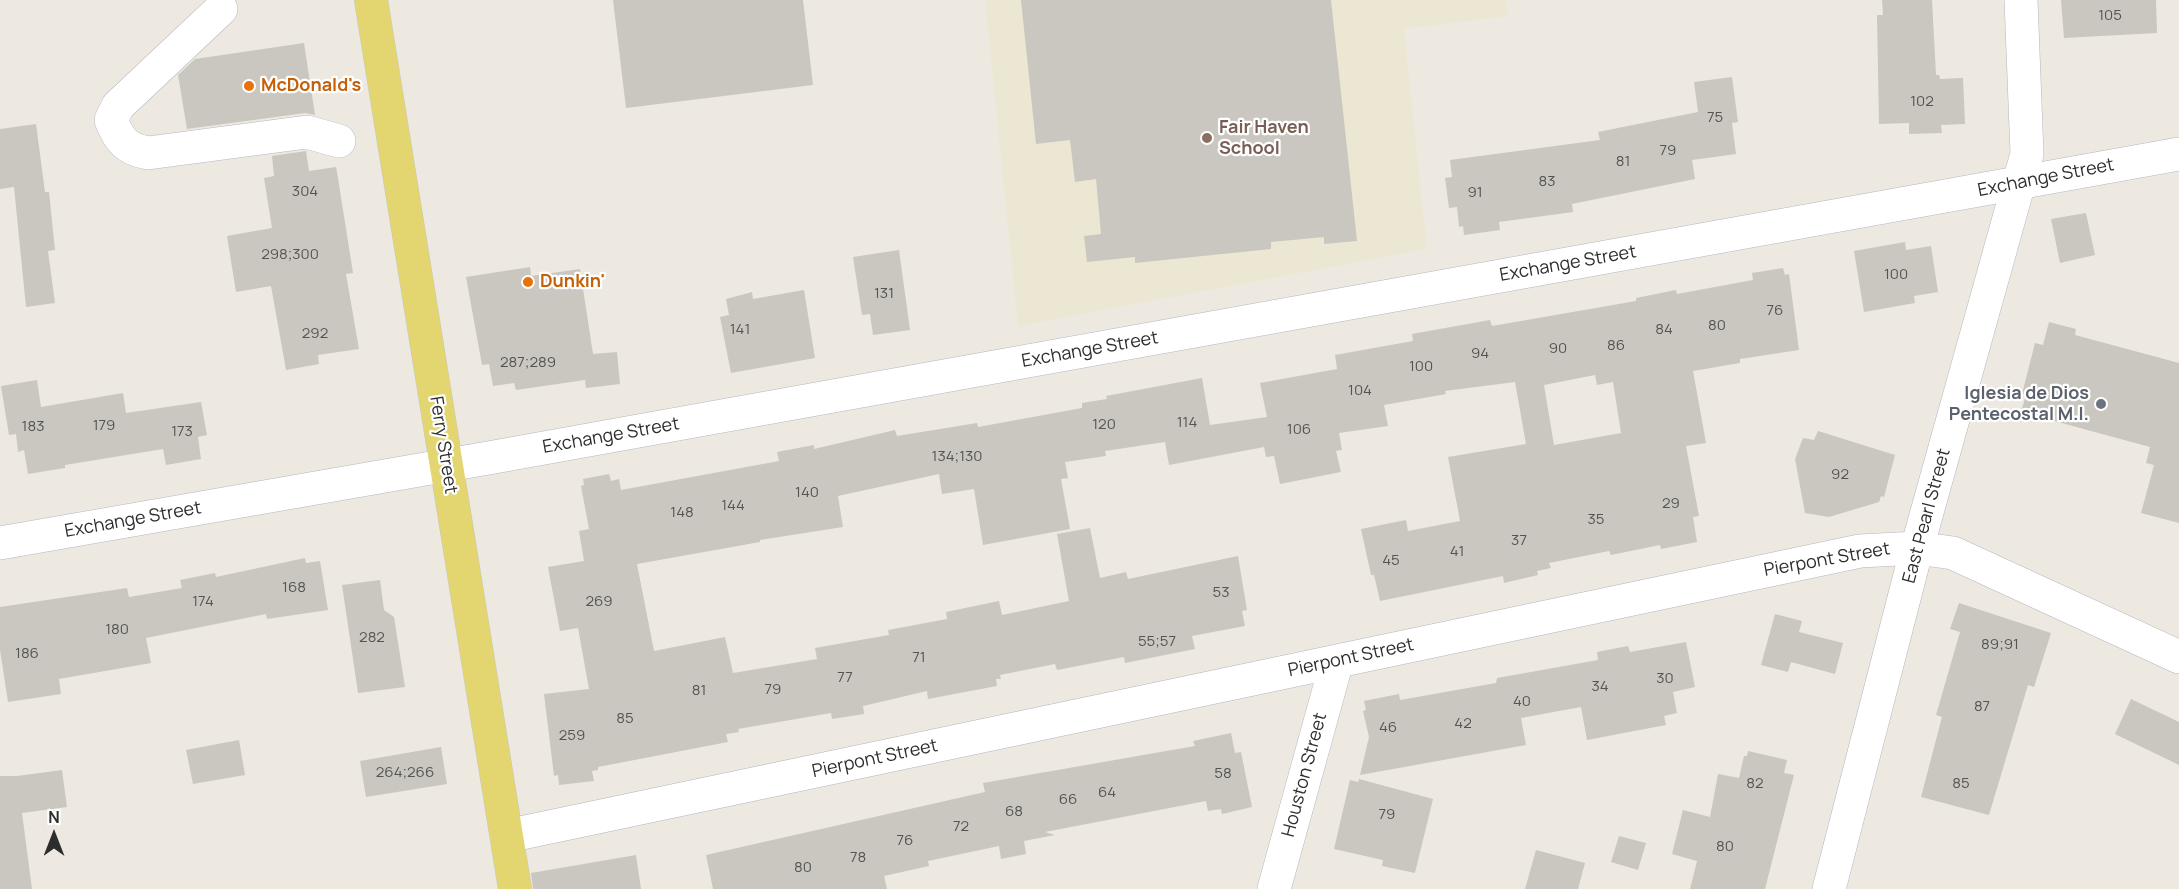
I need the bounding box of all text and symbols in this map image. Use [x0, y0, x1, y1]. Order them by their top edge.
house number: 105 [2098, 7, 2122, 25]
place label: McDonald's [261, 75, 361, 97]
marker: McDonald's [242, 79, 256, 93]
house number: 102 [1910, 93, 1934, 111]
house number: 75 [1707, 109, 1723, 127]
place label: Fair Haven School [1219, 117, 1309, 160]
marker: Fair Haven School [1200, 131, 1214, 145]
house number: 79 [1660, 142, 1676, 160]
house number: 81 [1616, 153, 1630, 171]
street label: Exchange Street [1976, 154, 2116, 202]
house number: 83 [1538, 173, 1556, 191]
house number: 304 [292, 183, 318, 201]
house number: 91 [1467, 184, 1483, 202]
street label: Exchange Street [1498, 241, 1638, 287]
house number: 298;300 [261, 246, 319, 264]
house number: 100 [1884, 266, 1908, 284]
place label: Dunkin' [540, 271, 605, 293]
marker: Dunkin' [521, 275, 535, 289]
house number: 131 [874, 285, 894, 303]
house number: 76 [1767, 302, 1783, 320]
house number: 80 [1708, 317, 1726, 335]
house number: 141 [730, 321, 750, 339]
house number: 84 [1655, 321, 1673, 339]
house number: 292 [302, 325, 328, 343]
street label: Exchange Street [1020, 327, 1160, 373]
house number: 86 [1607, 337, 1625, 355]
house number: 90 [1549, 340, 1567, 358]
house number: 94 [1471, 345, 1489, 363]
house number: 287;289 [500, 354, 556, 372]
house number: 100 [1409, 358, 1433, 376]
house number: 104 [1348, 382, 1372, 400]
place label: Iglesia de Dios Pentecostal M.I. [1949, 383, 2089, 426]
street label: Ferry Street [425, 395, 461, 495]
marker: Iglesia de Dios Pentecostal M.I. [2094, 397, 2108, 411]
street label: Exchange Street [541, 413, 681, 459]
house number: 114 [1177, 414, 1197, 432]
house number: 120 [1092, 416, 1116, 434]
house number: 179 [93, 417, 115, 435]
house number: 183 [22, 418, 44, 436]
house number: 106 [1287, 421, 1311, 439]
house number: 173 [171, 423, 193, 441]
street label: East Pearl Street [1899, 446, 1955, 586]
house number: 134;130 [932, 448, 982, 466]
house number: 92 [1831, 466, 1849, 484]
house number: 140 [795, 484, 819, 502]
house number: 29 [1662, 495, 1680, 513]
street label: Exchange Street [63, 497, 203, 543]
house number: 144 [721, 497, 745, 515]
house number: 148 [670, 504, 694, 522]
house number: 35 [1588, 511, 1604, 529]
house number: 37 [1511, 532, 1527, 550]
street label: Pierpont Street [1762, 538, 1892, 582]
house number: 41 [1450, 543, 1464, 561]
house number: 45 [1382, 552, 1400, 570]
house number: 168 [282, 579, 306, 597]
house number: 53 [1213, 584, 1229, 602]
house number: 174 [192, 593, 214, 611]
house number: 269 [585, 593, 613, 611]
house number: 180 [105, 621, 129, 639]
house number: 282 [359, 629, 385, 647]
house number: 55;57 [1138, 633, 1176, 651]
street label: Pierpont Street [1286, 634, 1416, 682]
house number: 89;91 [1981, 636, 2019, 654]
house number: 186 [15, 645, 39, 663]
house number: 71 [912, 649, 926, 667]
house number: 77 [837, 669, 853, 687]
house number: 30 [1656, 670, 1674, 688]
house number: 34 [1591, 678, 1609, 696]
house number: 79 [765, 681, 781, 699]
house number: 81 [692, 682, 706, 700]
house number: 40 [1513, 693, 1531, 711]
house number: 87 [1974, 698, 1990, 716]
house number: 85 [616, 710, 634, 728]
street label: Houston Street [1278, 710, 1332, 840]
house number: 42 [1454, 715, 1472, 733]
house number: 46 [1379, 719, 1397, 737]
house number: 259 [559, 727, 585, 745]
street label: Pierpont Street [810, 735, 940, 783]
house number: 264;266 [376, 764, 434, 782]
house number: 58 [1214, 765, 1232, 783]
house number: 82 [1746, 775, 1764, 793]
house number: 85 [1952, 775, 1970, 793]
house number: 64 [1098, 784, 1116, 802]
house number: 66 [1059, 791, 1077, 809]
house number: 68 [1005, 803, 1023, 821]
north arrow [24, 805, 84, 865]
text: N [48, 806, 60, 828]
house number: 79 [1379, 806, 1395, 824]
house number: 72 [953, 818, 969, 836]
house number: 76 [897, 832, 913, 850]
house number: 80 [1716, 838, 1734, 856]
house number: 78 [850, 849, 866, 867]
house number: 80 [794, 859, 812, 877]

